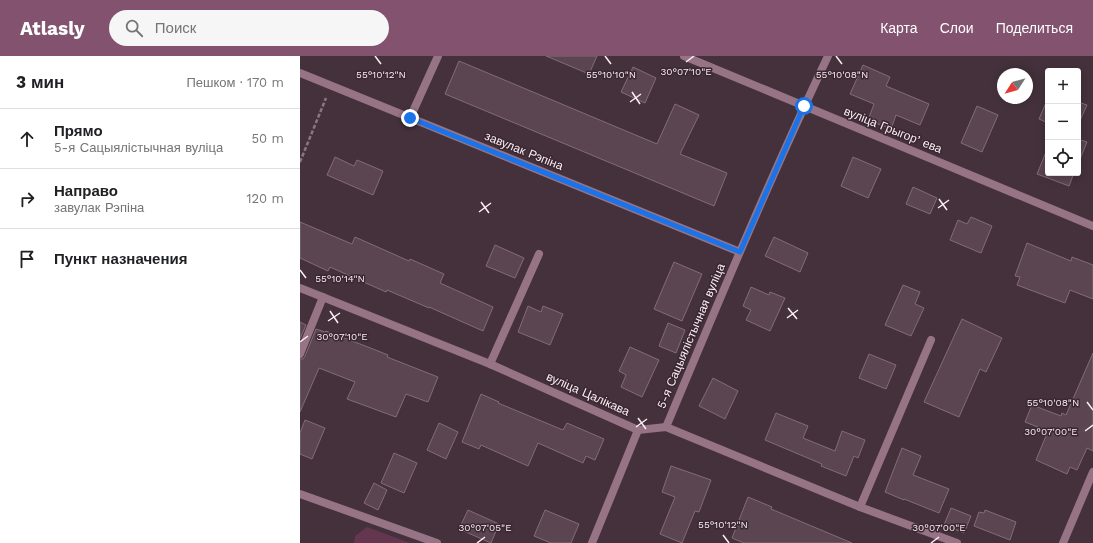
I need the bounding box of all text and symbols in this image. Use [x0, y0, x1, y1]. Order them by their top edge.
search box [109, 10, 389, 46]
text: Atlasly [20, 17, 85, 40]
icon: search [123, 17, 145, 39]
text: Поиск [155, 19, 196, 37]
text: Карта [880, 20, 918, 36]
text: Слои [940, 20, 974, 36]
text: Поделиться [996, 20, 1073, 36]
text: 30°07'10"E [660, 66, 712, 77]
north arrow [997, 68, 1033, 104]
map controls [1045, 68, 1081, 176]
button: + [1045, 68, 1081, 104]
text: 55°10'12"N [356, 69, 406, 80]
text: 55°10'10"N [586, 69, 636, 80]
text: 55°10'08"N [816, 69, 868, 80]
text: 3 мин [16, 72, 64, 92]
text: Пешком · 170 m [186, 75, 284, 90]
route start [795, 97, 813, 115]
street label: вуліца Грыгорʼева [842, 104, 944, 156]
button: − [1045, 104, 1081, 140]
route end [401, 109, 419, 127]
text: Прямо [54, 122, 103, 140]
icon: ahead [16, 128, 38, 150]
street label: завулак Рэпіна [483, 129, 566, 173]
text: 50 m [252, 131, 284, 146]
text: 5-я Сацыялістычная вуліца [54, 140, 223, 155]
button: locate [1045, 140, 1081, 176]
text: Направо [54, 182, 118, 200]
icon: right [16, 188, 38, 210]
text: 120 m [246, 191, 284, 206]
text: завулак Рэпіна [54, 200, 144, 215]
icon: arrive [16, 248, 38, 270]
text: Пункт назначения [54, 250, 187, 268]
street label: 5-я Сацыялістычная вуліца [654, 261, 728, 411]
text: 55°10'14"N [315, 273, 365, 284]
text: 30°07'10"E [316, 331, 368, 342]
street label: вуліца Цалікава [544, 369, 632, 419]
text: 55°10'08"N [1027, 397, 1079, 408]
text: 30°07'00"E [1024, 426, 1078, 437]
text: 55°10'12"N [698, 519, 748, 530]
text: 30°07'05"E [458, 522, 512, 533]
text: 30°07'00"E [912, 522, 966, 533]

